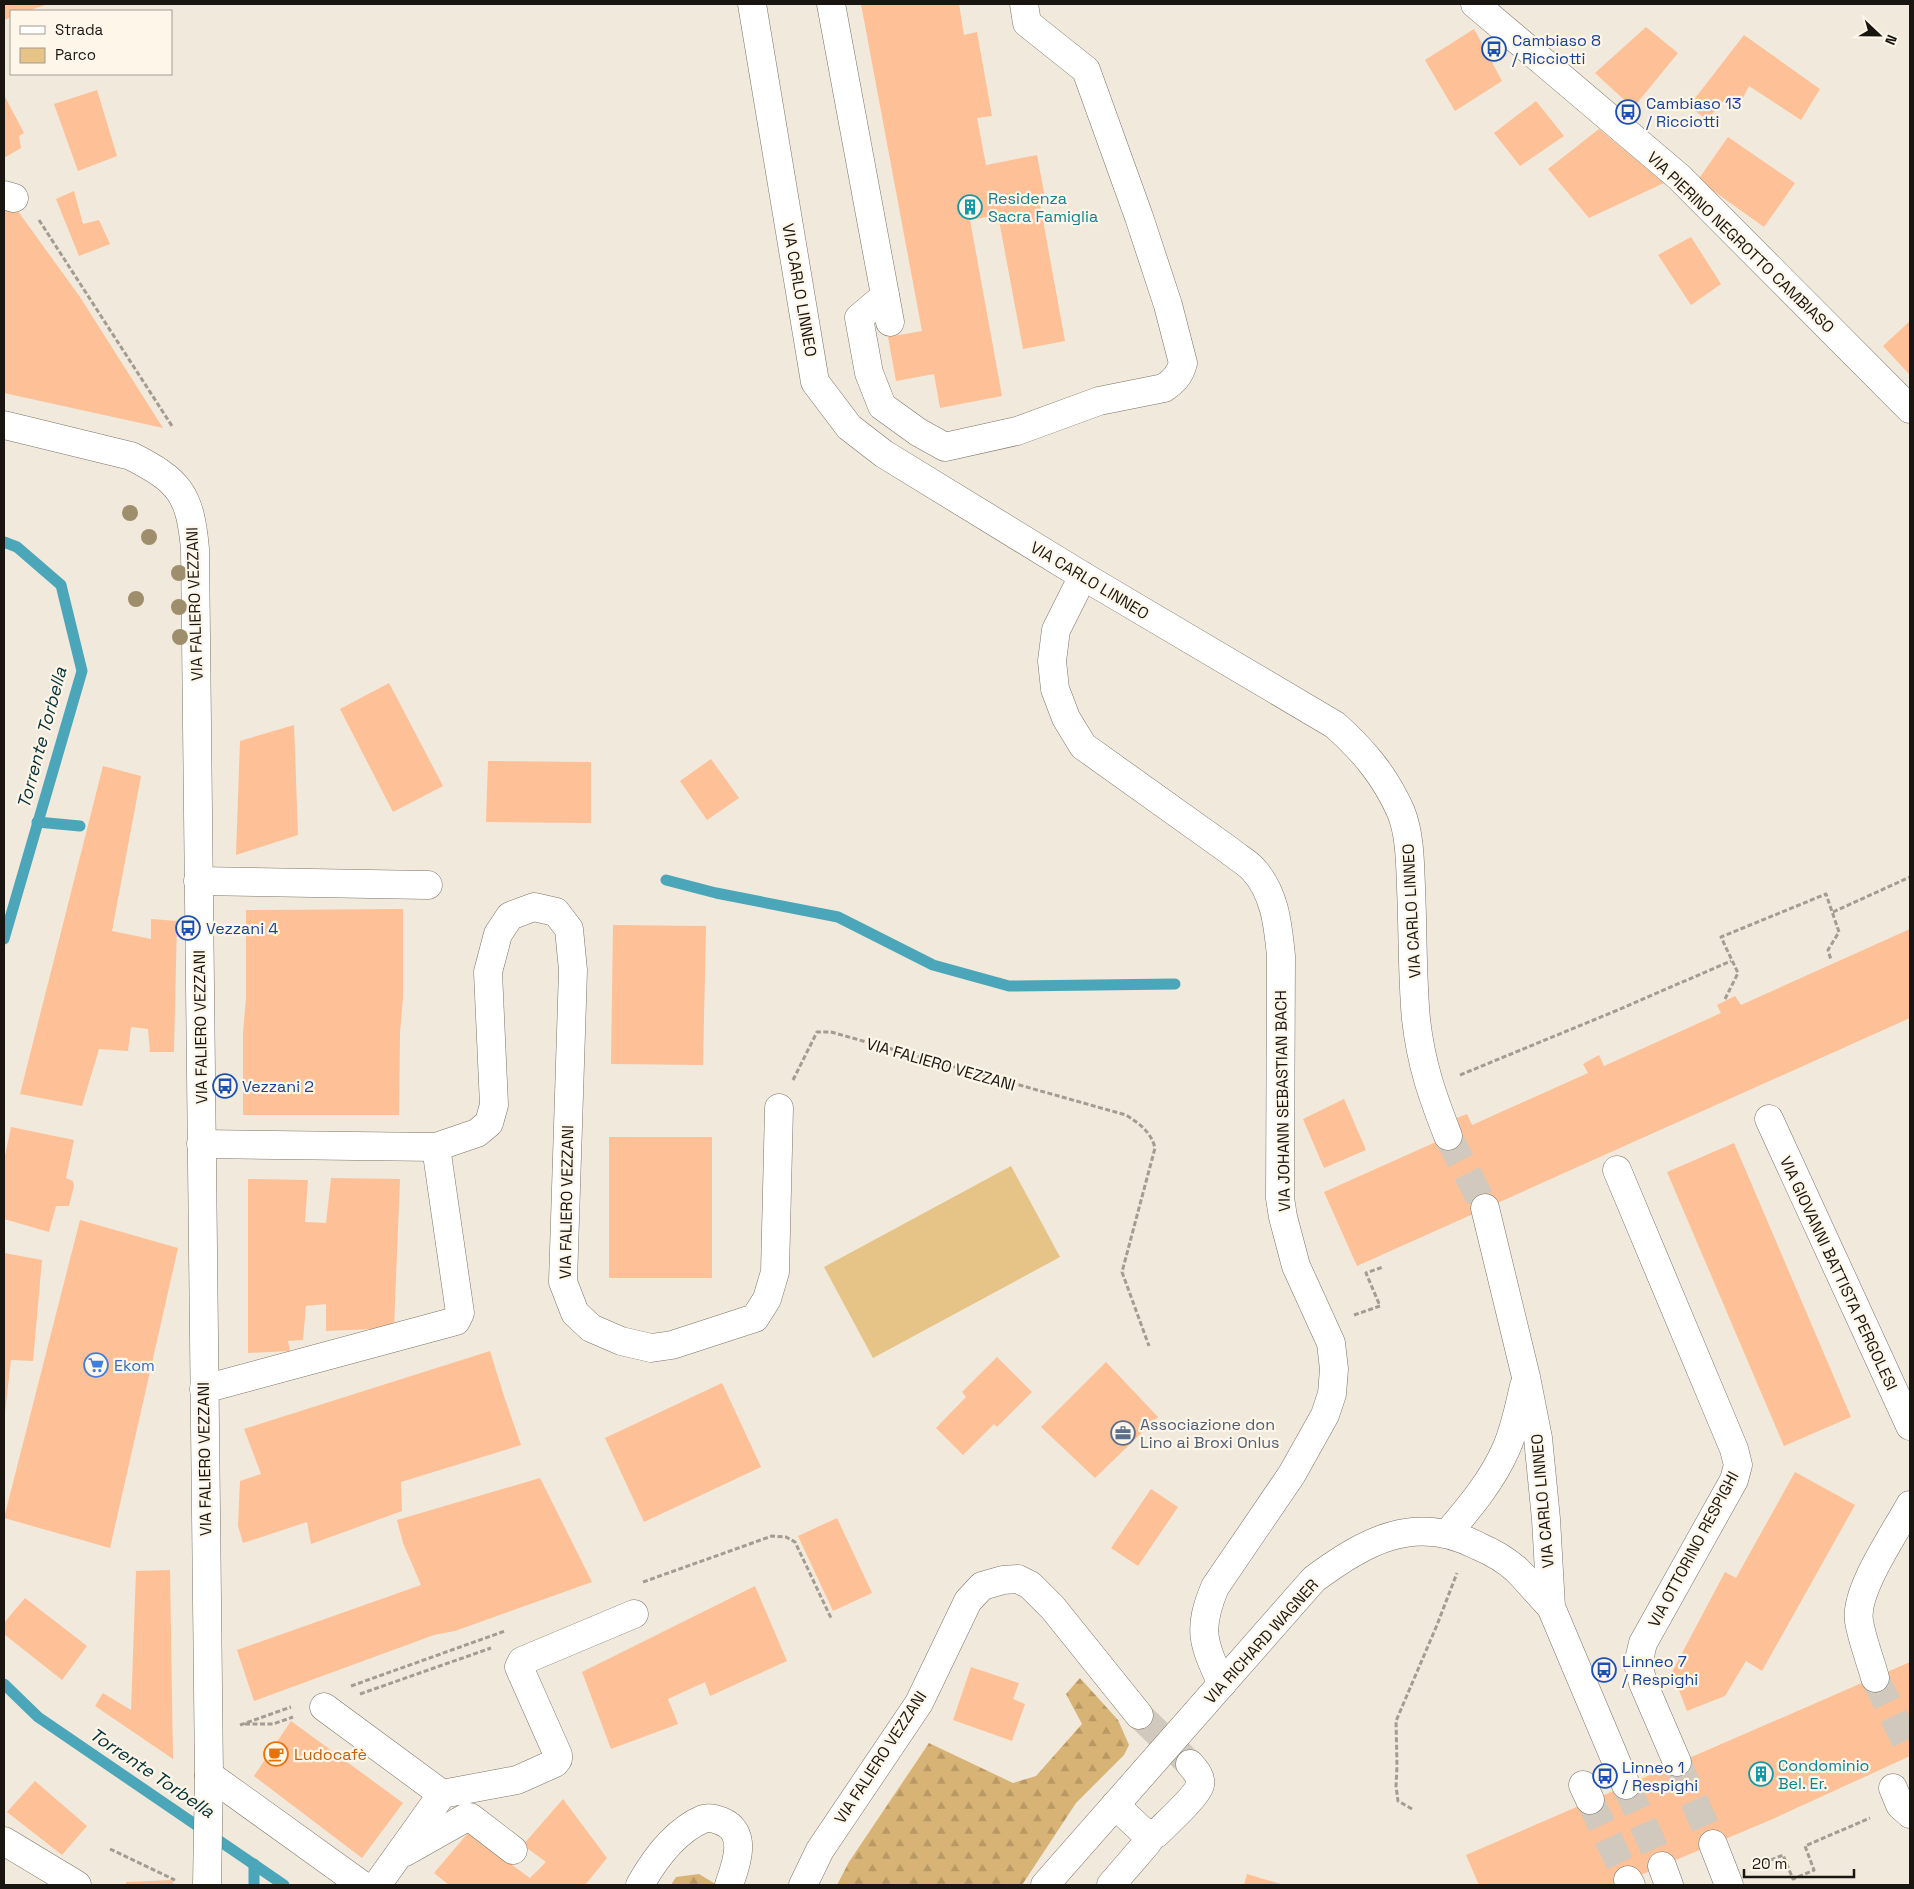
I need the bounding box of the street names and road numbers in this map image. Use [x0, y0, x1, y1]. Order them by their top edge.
street label: VIA PIERINO NEGROTTO CAMBIASO [1643, 147, 1839, 338]
street label: VIA CARLO LINNEO [777, 222, 822, 358]
street label: VIA FALIERO VEZZANI [181, 527, 208, 681]
street label: VIA CARLO LINNEO [1026, 537, 1153, 624]
street label: VIA CARLO LINNEO [1397, 843, 1426, 979]
street label: VIA FALIERO VEZZANI [189, 950, 212, 1104]
street label: VIA JOHANN SEBASTIAN BACH [1270, 990, 1295, 1212]
street label: VIA FALIERO VEZZANI [864, 1033, 1018, 1096]
street label: VIA FALIERO VEZZANI [555, 1125, 578, 1279]
street label: VIA GIOVANNI BATTISTA PERGOLESI [1775, 1153, 1902, 1394]
street label: VIA FALIERO VEZZANI [193, 1382, 216, 1536]
street label: VIA CARLO LINNEO [1526, 1433, 1559, 1569]
street label: VIA OTTORINO RESPIGHI [1643, 1468, 1744, 1631]
street label: VIA RICHARD WAGNER [1200, 1574, 1323, 1708]
street label: VIA FALIERO VEZZANI [830, 1687, 931, 1828]

